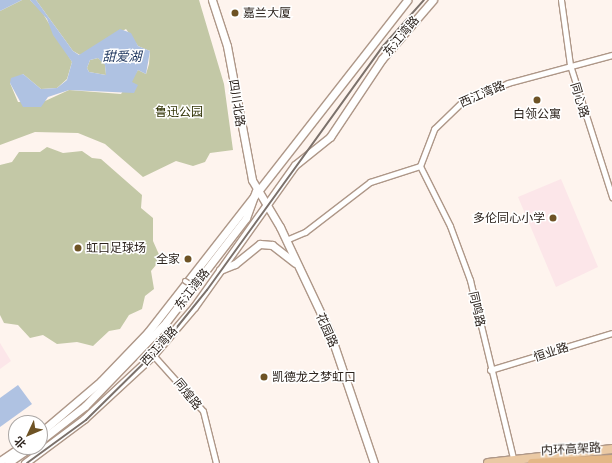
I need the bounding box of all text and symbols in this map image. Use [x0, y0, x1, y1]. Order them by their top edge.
place label: 嘉兰大厦 [243, 6, 291, 20]
marker: 嘉兰大厦 [230, 8, 240, 18]
street label: 东江湾路 [380, 13, 422, 59]
water label: 甜爱湖 [103, 49, 141, 65]
street label: 四川北路 [226, 78, 248, 128]
street label: 西江湾路 [457, 78, 507, 110]
street label: 同心路 [568, 81, 592, 119]
marker: 白领公寓 [532, 95, 542, 105]
park label: 鲁迅公园 [155, 105, 203, 119]
place label: 白领公寓 [513, 107, 561, 121]
place label: 多伦同心小学 [473, 211, 545, 225]
marker: 多伦同心小学 [548, 213, 558, 223]
place label: 虹口足球场 [86, 241, 146, 255]
marker: 虹口足球场 [73, 243, 83, 253]
place label: 全家 [156, 252, 180, 266]
marker: 全家 [183, 254, 193, 264]
street label: 东江湾路 [172, 266, 212, 312]
street label: 同鸣路 [466, 290, 488, 328]
street label: 花园路 [313, 311, 341, 349]
street label: 西江湾路 [138, 323, 180, 369]
street label: 恒业路 [532, 340, 570, 364]
place label: 凯德龙之梦虹口 [272, 370, 356, 384]
marker: 凯德龙之梦虹口 [259, 372, 269, 382]
street label: 同煌路 [171, 375, 205, 413]
north arrow [8, 415, 48, 455]
text: 北 [11, 434, 29, 451]
street label: 内环高架路 [541, 440, 601, 458]

